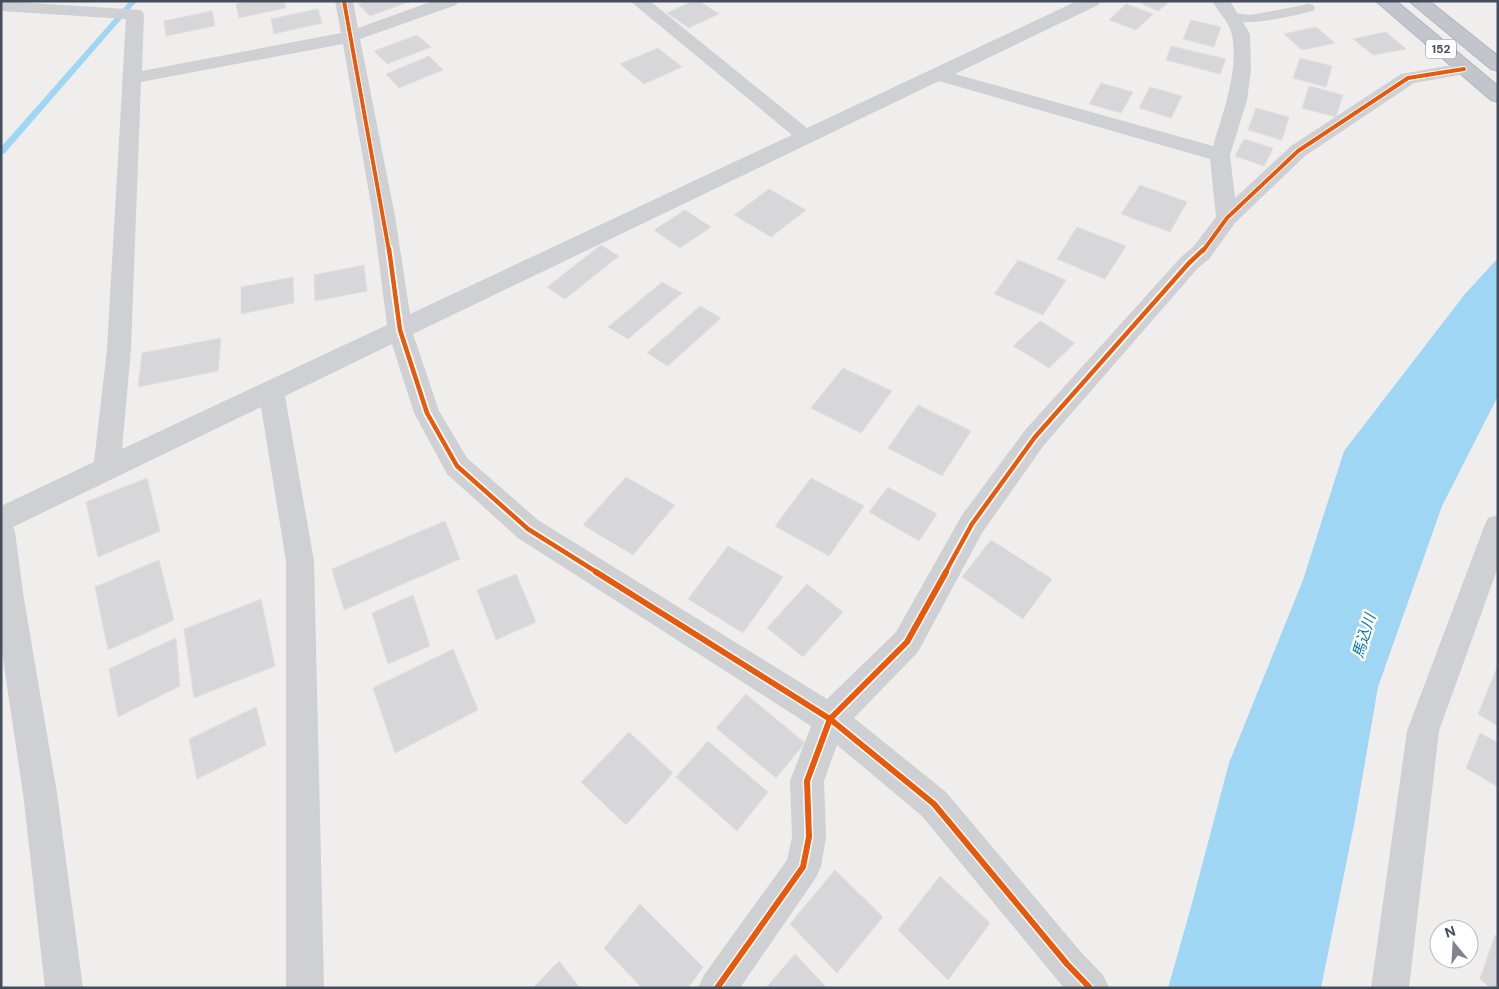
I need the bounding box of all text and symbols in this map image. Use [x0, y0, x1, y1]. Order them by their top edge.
road number: 152 [1426, 40, 1456, 59]
water label: 馬込川 [1348, 610, 1381, 660]
north arrow [1429, 919, 1479, 969]
text: N [1442, 921, 1458, 942]

